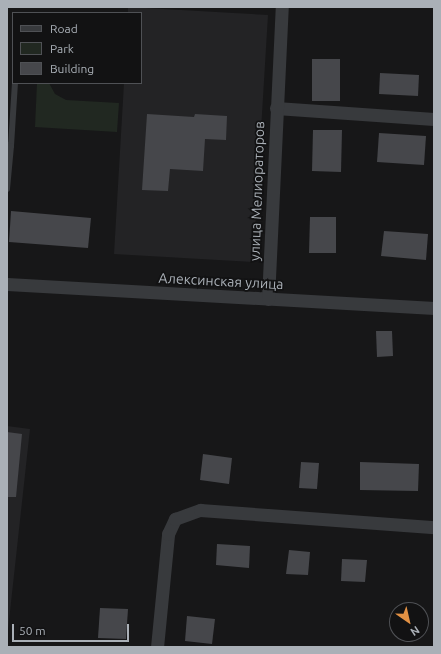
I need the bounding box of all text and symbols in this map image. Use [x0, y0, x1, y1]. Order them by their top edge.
legend [12, 12, 142, 84]
text: Road [50, 22, 78, 35]
text: Park [50, 42, 74, 55]
text: Building [50, 62, 94, 75]
street label: улица Мелиораторов [246, 121, 268, 261]
street label: Алексинская улица [158, 269, 284, 293]
north arrow [389, 602, 429, 642]
scale bar [14, 616, 131, 642]
text: 50 m [19, 624, 46, 637]
text: N [408, 624, 422, 638]

